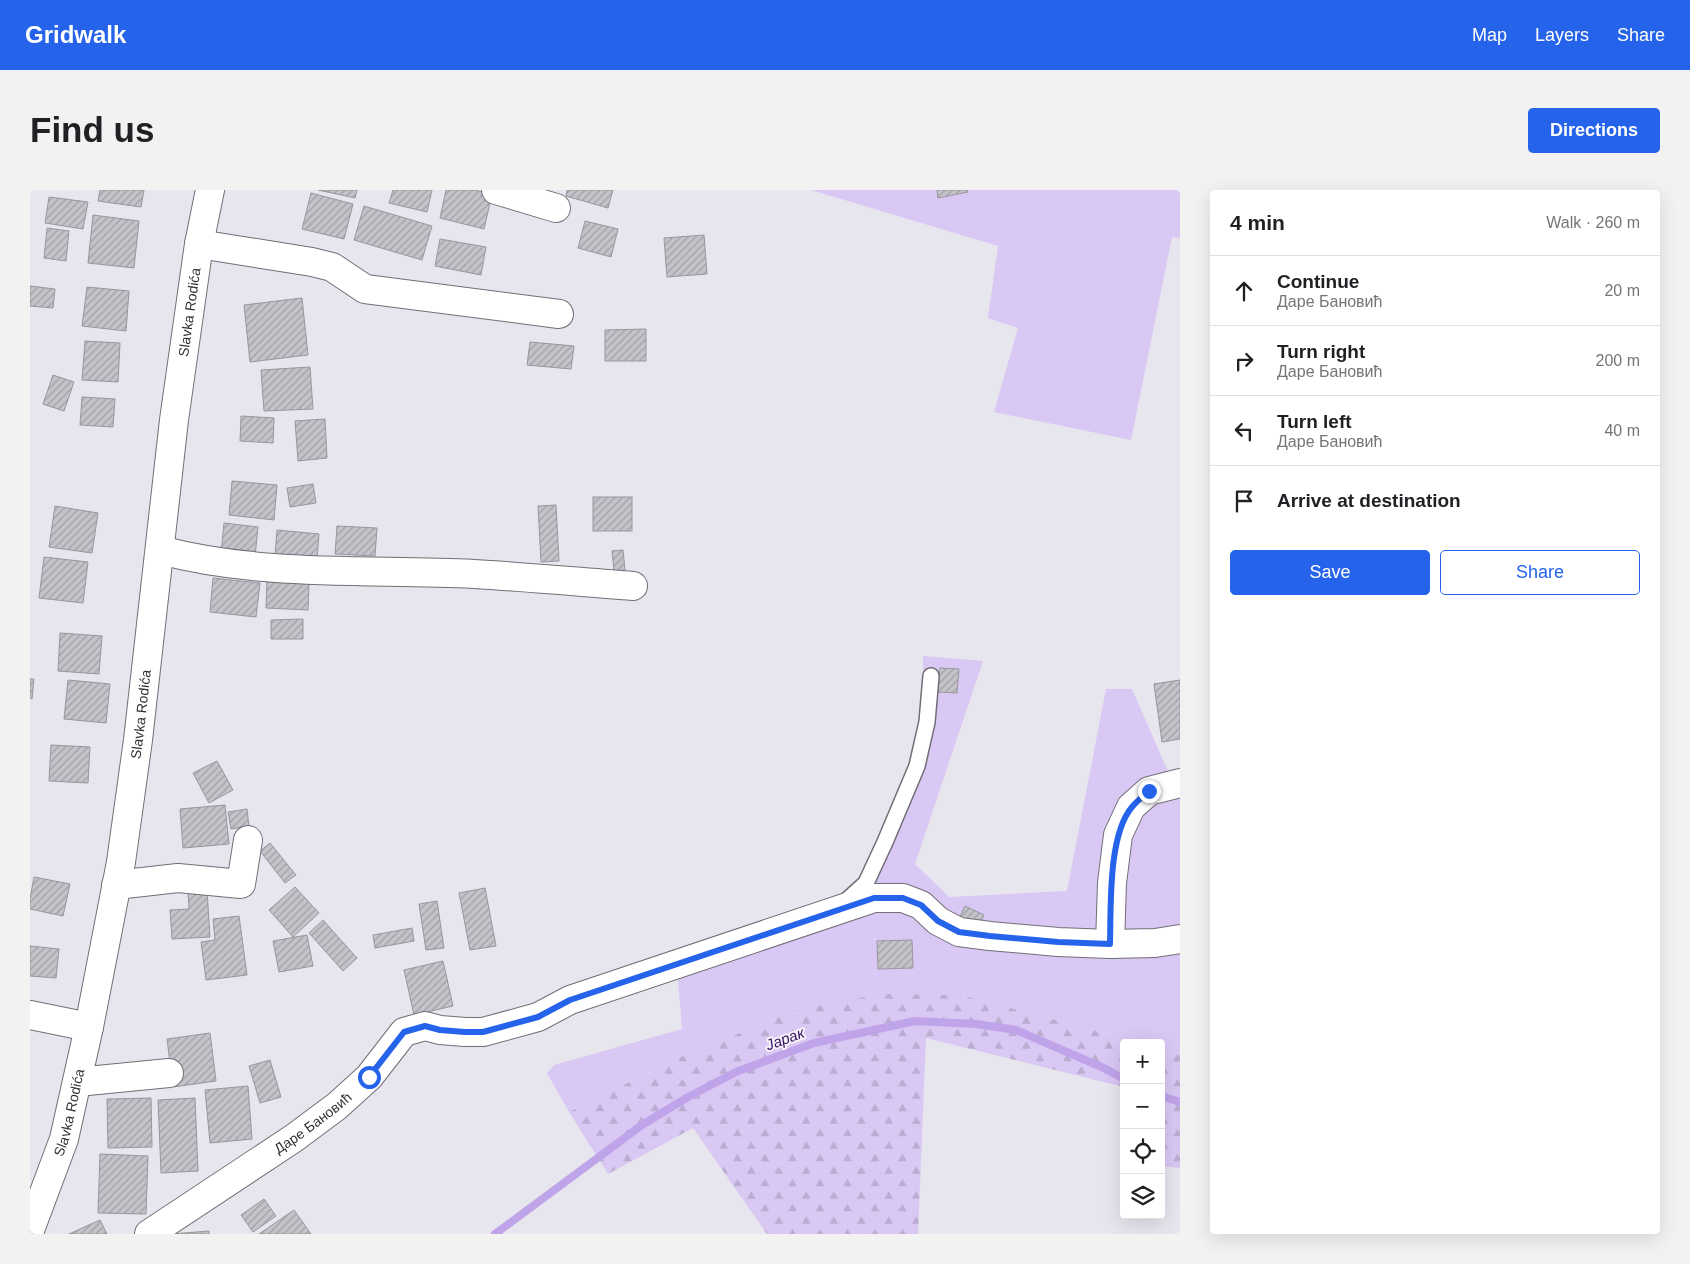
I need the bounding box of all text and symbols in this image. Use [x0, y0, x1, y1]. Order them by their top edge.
text: Gridwalk [25, 21, 126, 48]
text: Map [1472, 25, 1507, 45]
text: Layers [1535, 25, 1589, 45]
text: Share [1617, 25, 1665, 45]
button: Directions [1528, 108, 1660, 153]
text: Find us [30, 110, 154, 149]
text: 4 min [1230, 211, 1285, 234]
text: Walk · 260 m [1546, 214, 1640, 231]
street label: Slavka Rodića [175, 267, 204, 358]
text: Continue [1277, 271, 1359, 292]
icon: ahead [1230, 277, 1258, 305]
text: 20 m [1604, 282, 1640, 299]
text: Даре Бановић [1277, 293, 1382, 310]
text: Turn right [1277, 341, 1365, 362]
icon: right [1230, 347, 1258, 375]
text: 200 m [1596, 352, 1640, 369]
text: Даре Бановић [1277, 363, 1382, 380]
text: Turn left [1277, 411, 1352, 432]
icon: left [1230, 417, 1258, 445]
text: 40 m [1604, 422, 1640, 439]
text: Даре Бановић [1277, 433, 1382, 450]
icon: arrive [1230, 487, 1258, 515]
text: Arrive at destination [1277, 490, 1461, 511]
button: Save [1230, 550, 1430, 595]
button: Share [1440, 550, 1640, 595]
street label: Slavka Rodića [127, 669, 154, 760]
route end [1138, 780, 1161, 803]
water label: Јарак [762, 1023, 807, 1054]
map controls [1120, 1039, 1165, 1219]
button: + [1120, 1039, 1165, 1084]
route start [358, 1066, 381, 1089]
street label: Slavka Rodića [50, 1067, 87, 1159]
button: − [1120, 1084, 1165, 1129]
street label: Даре Бановић [271, 1089, 355, 1157]
button: locate [1120, 1129, 1165, 1174]
button: layers [1120, 1174, 1165, 1219]

